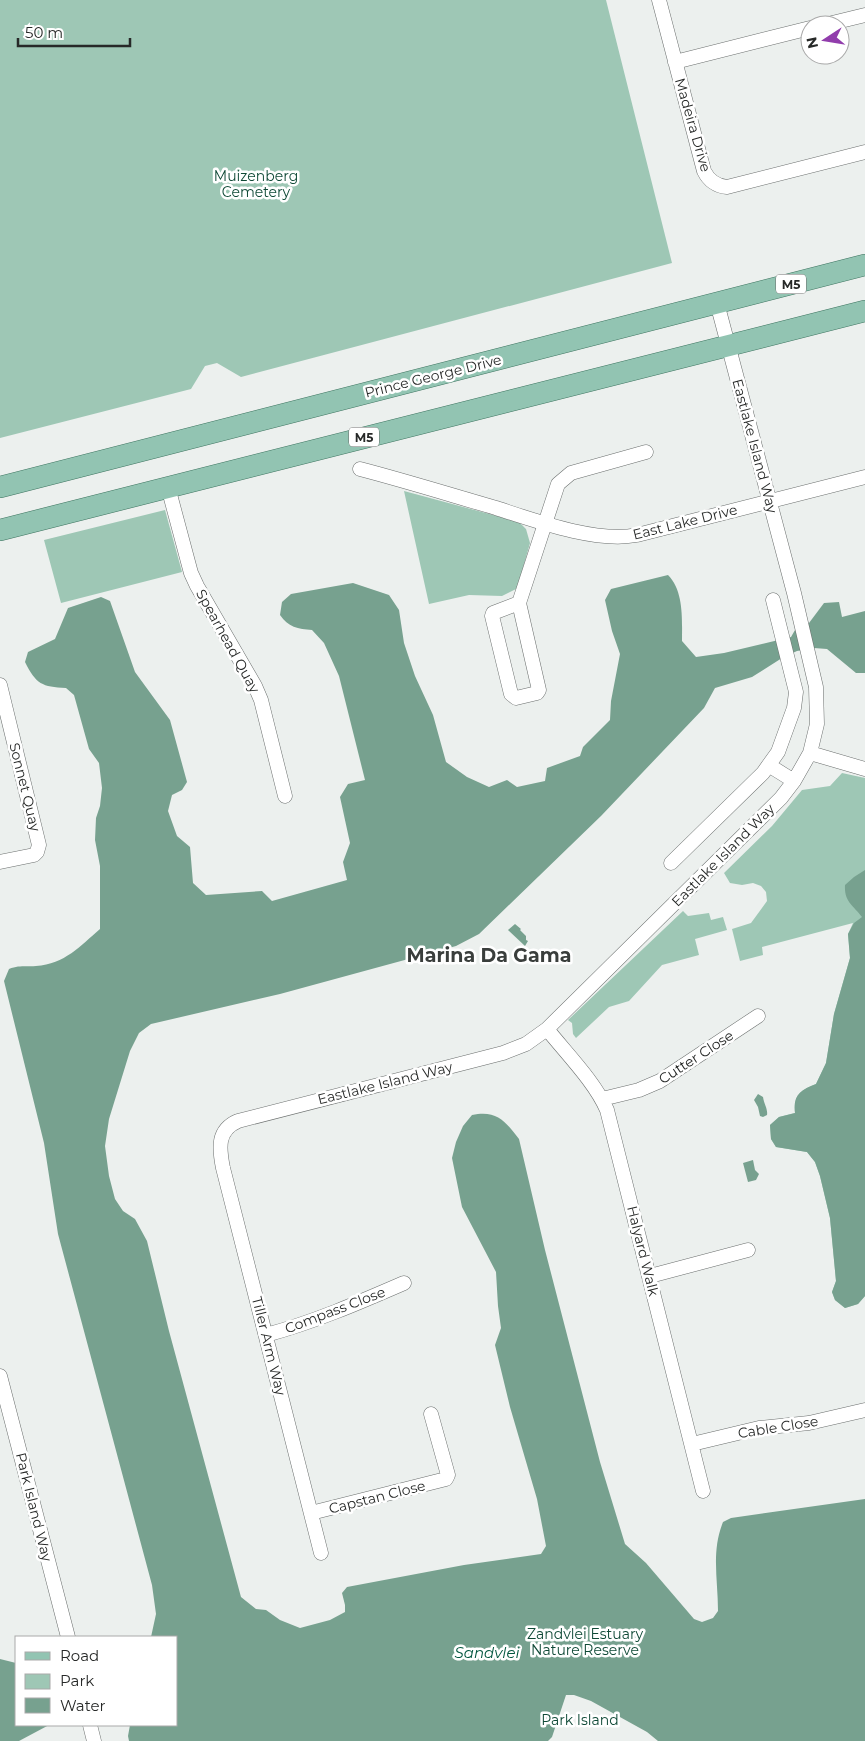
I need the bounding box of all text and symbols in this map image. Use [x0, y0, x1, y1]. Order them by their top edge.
scale bar [18, 15, 130, 47]
north arrow [800, 15, 850, 65]
text: 50 m [25, 23, 63, 42]
text: N [802, 35, 822, 50]
street label: Madeira Drive [671, 76, 715, 174]
park label: Muizenberg Cemetery [214, 167, 298, 201]
road number: M5 [776, 274, 806, 294]
street label: Prince George Drive [363, 350, 503, 402]
street label: Eastlake Island Way [728, 377, 782, 516]
road number: M5 [349, 428, 379, 447]
street label: East Lake Drive [631, 500, 739, 544]
street label: Spearhead Quay [192, 586, 264, 696]
street label: Sonnet Quay [5, 741, 45, 834]
street label: Eastlake Island Way [668, 799, 779, 910]
district label: Marina Da Gama [407, 944, 571, 967]
street label: Cutter Close [655, 1026, 737, 1088]
street label: Eastlake Island Way [316, 1057, 455, 1108]
street label: Halyard Walk [623, 1204, 663, 1299]
street label: Compass Close [282, 1283, 388, 1337]
street label: Tiller Arm Way [248, 1295, 290, 1398]
street label: Cable Close [736, 1412, 820, 1442]
street label: Park Island Way [12, 1451, 56, 1564]
street label: Capstan Close [327, 1476, 427, 1518]
park label: Zandvlei Estuary Nature Reserve [527, 1625, 643, 1659]
legend [15, 1636, 178, 1726]
water label: Sandvlei [455, 1643, 520, 1662]
text: Road [60, 1646, 99, 1665]
text: Park [60, 1671, 94, 1690]
text: Water [60, 1696, 106, 1715]
park label: Park Island [541, 1711, 619, 1729]

